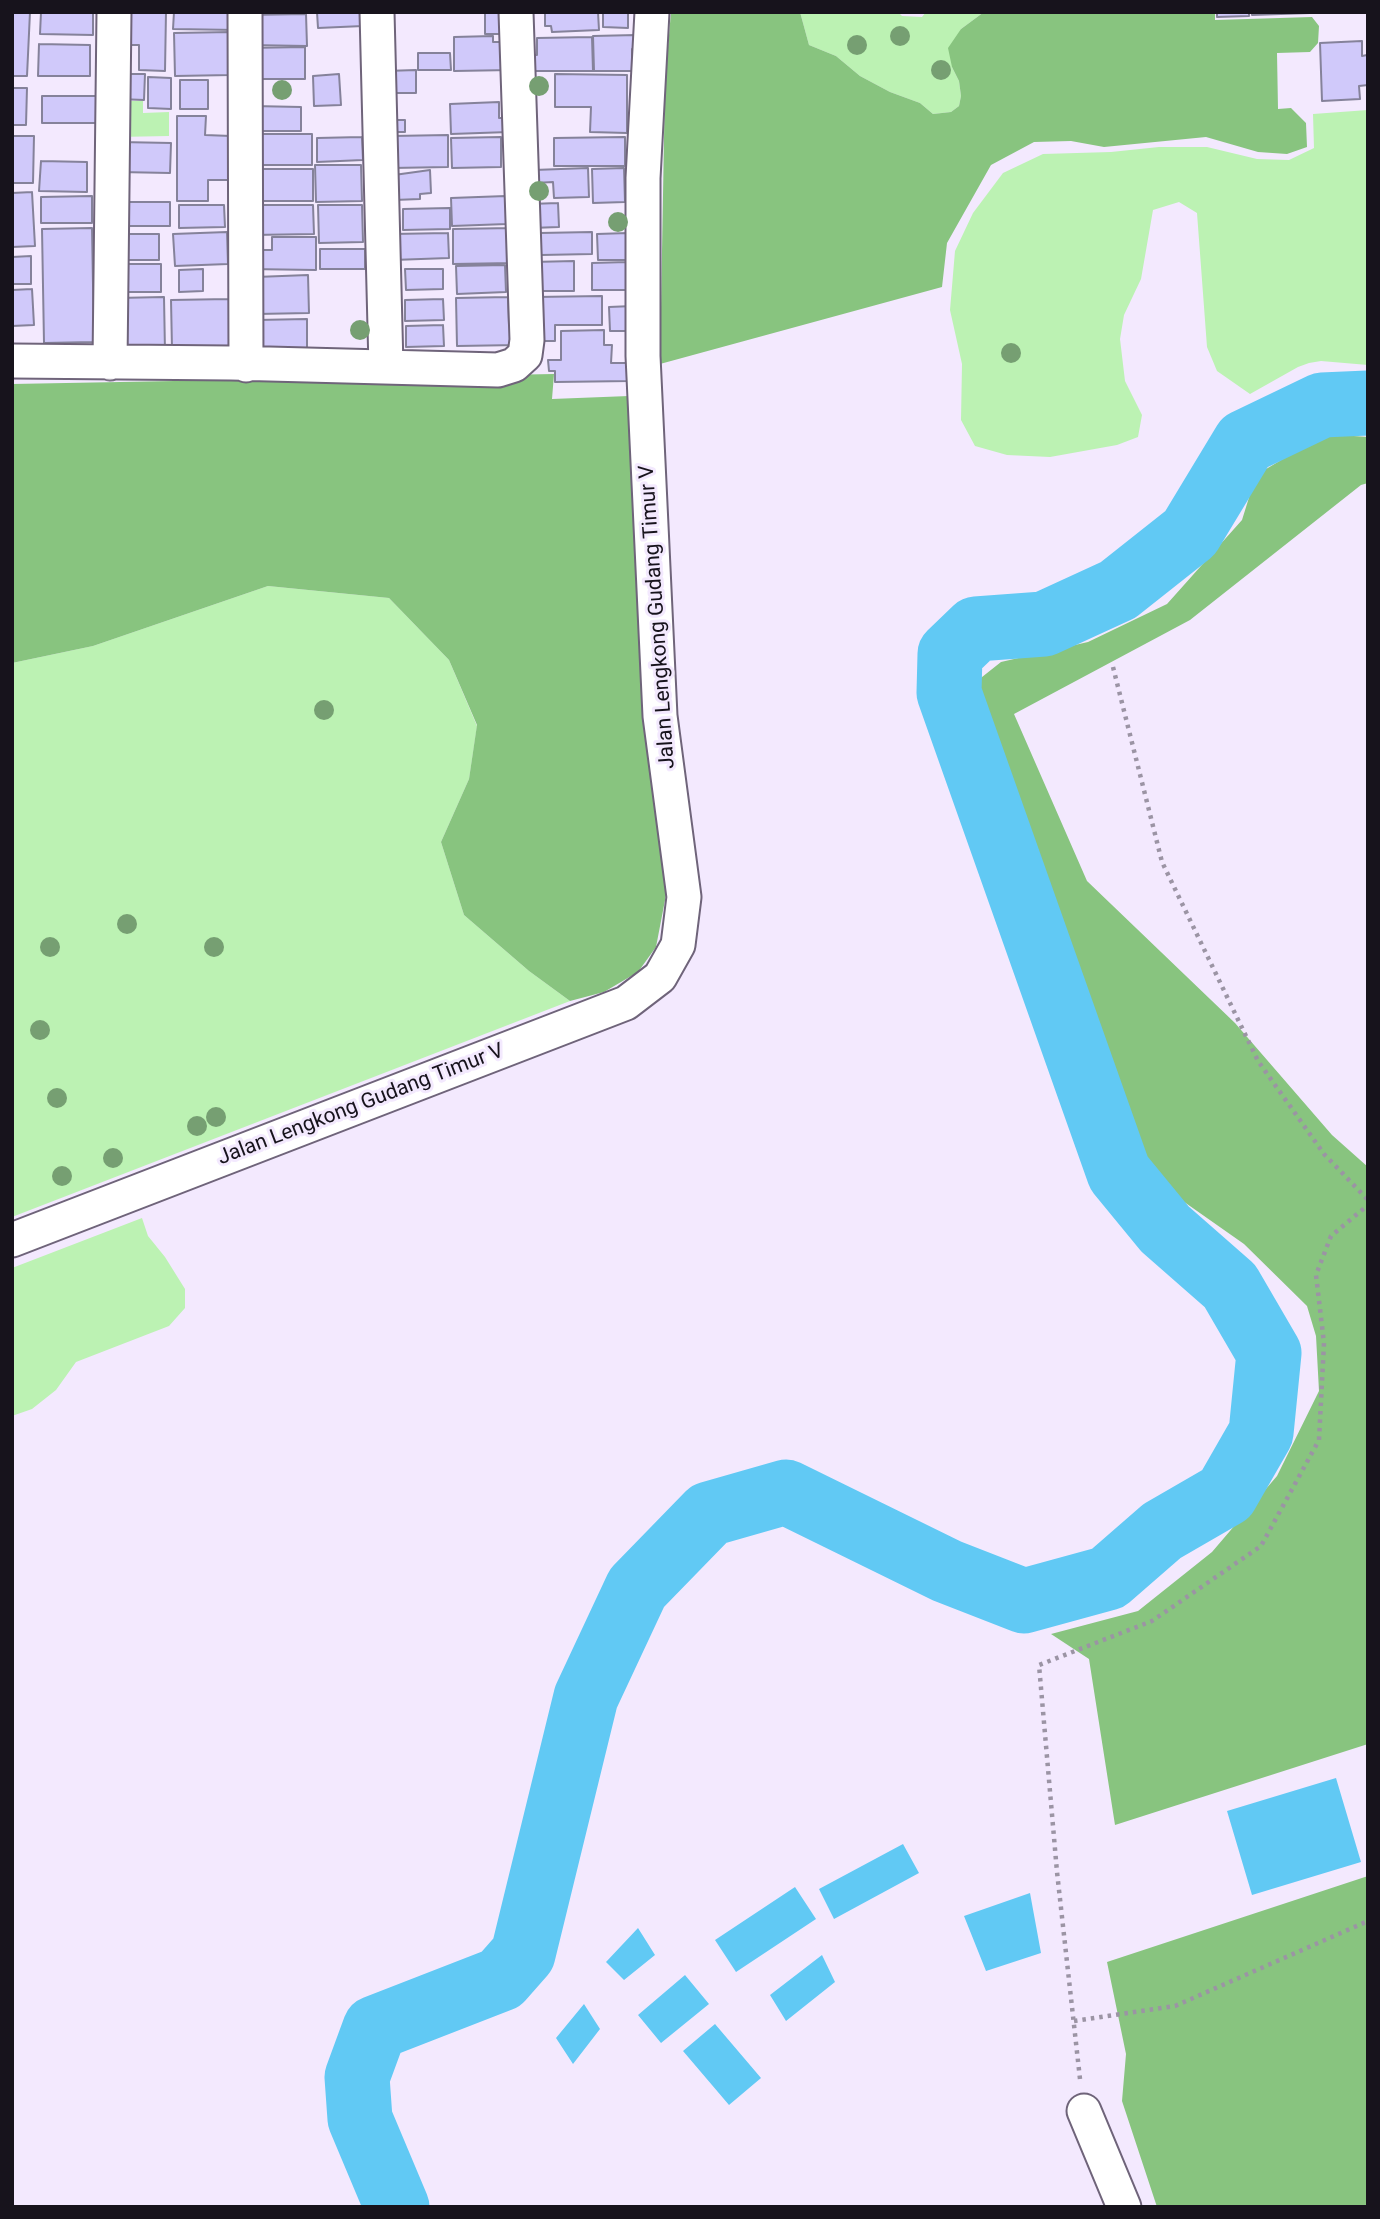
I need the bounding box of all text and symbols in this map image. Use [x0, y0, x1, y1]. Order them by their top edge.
street label: Jalan Lengkong Gudang Timur V [635, 464, 681, 770]
street label: Jalan Lengkong Gudang Timur V [214, 1039, 508, 1171]

